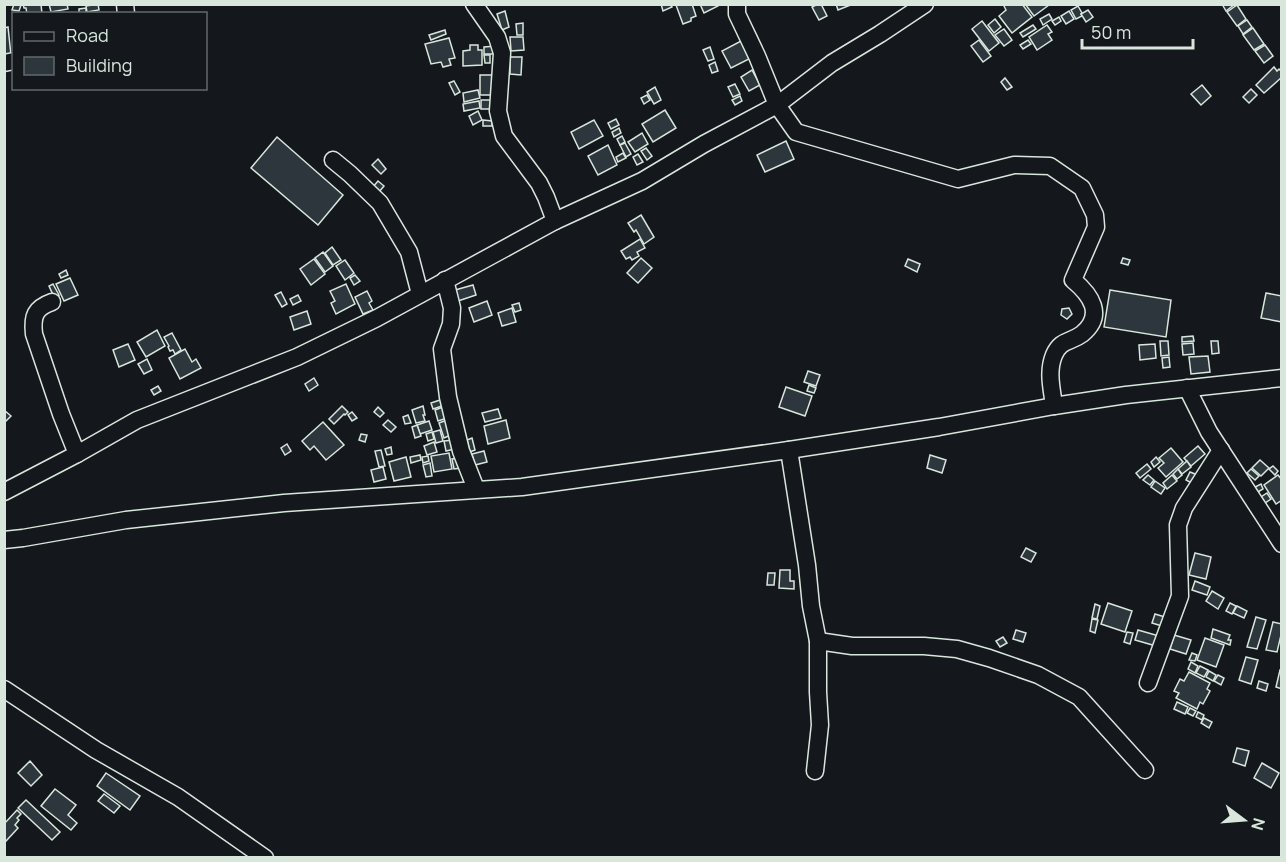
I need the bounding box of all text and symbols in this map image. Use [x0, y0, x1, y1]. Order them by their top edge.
legend [12, 12, 207, 90]
scale bar [1082, 12, 1193, 50]
text: 50 m [1091, 20, 1131, 44]
text: Road [66, 23, 109, 47]
text: Building [66, 53, 132, 77]
north arrow [1214, 790, 1274, 850]
text: N [1246, 816, 1271, 833]

